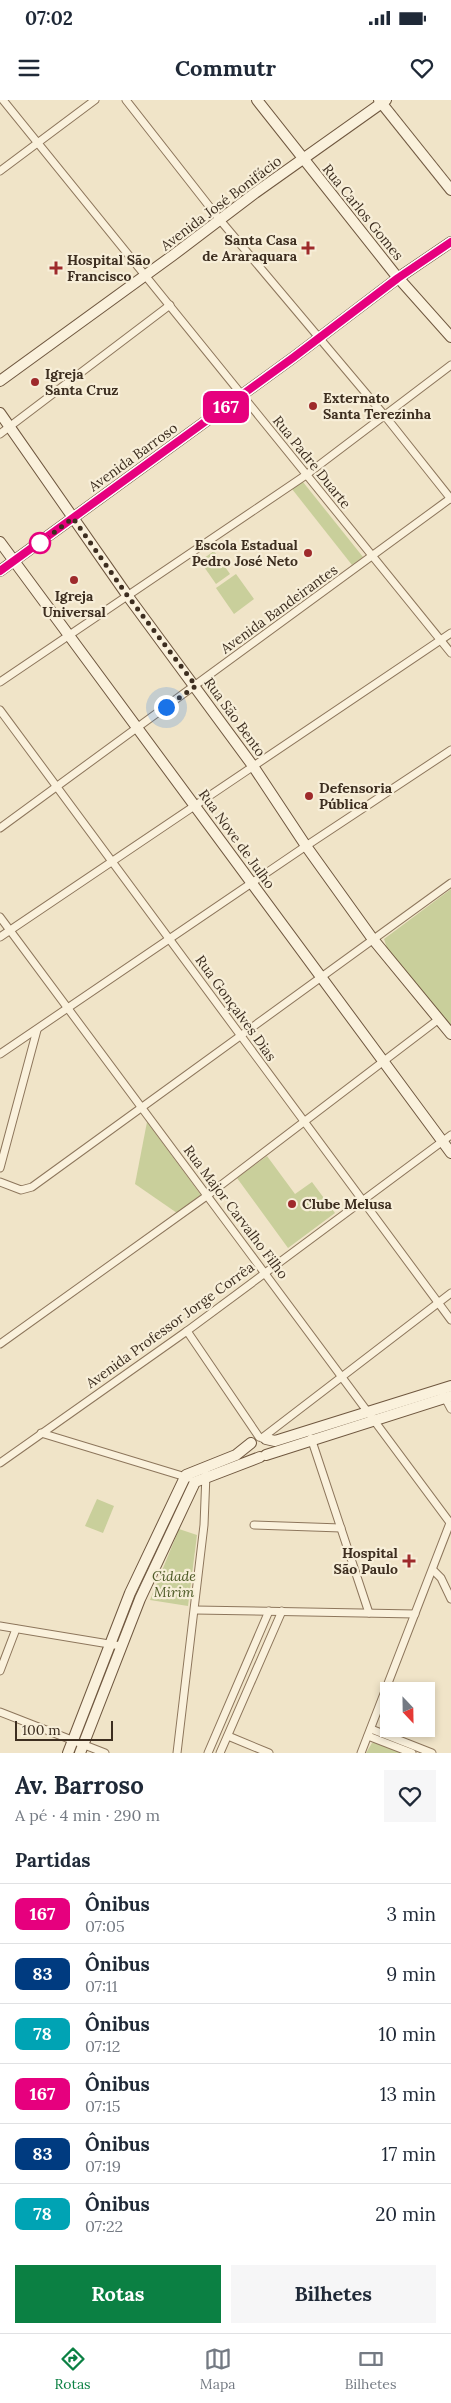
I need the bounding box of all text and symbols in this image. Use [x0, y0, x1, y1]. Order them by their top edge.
text: 07:02 [25, 6, 73, 30]
icon: menu [15, 54, 43, 82]
text: Commutr [175, 54, 276, 82]
icon: heart [408, 54, 436, 82]
street label: Avenida José Bonifácio [156, 152, 285, 255]
street label: Rua Carlos Gomes [319, 160, 407, 264]
place label: Santa Casa de Araraquara [202, 231, 298, 265]
marker: Santa Casa de Araraquara [301, 241, 315, 255]
place label: Hospital São Francisco [67, 251, 150, 285]
marker: Hospital São Francisco [49, 261, 63, 275]
place label: Igreja Santa Cruz [45, 365, 119, 399]
marker: Igreja Santa Cruz [29, 376, 41, 388]
place label: Externato Santa Terezinha [323, 389, 432, 423]
line badge: 167 [197, 391, 255, 423]
text: 167 [213, 395, 239, 418]
marker: Externato Santa Terezinha [307, 400, 319, 412]
street label: Rua Padre Duarte [269, 412, 355, 512]
street label: Avenida Barroso [84, 419, 181, 496]
unlabelled marker [29, 532, 51, 554]
place label: Escola Estadual Pedro José Neto [192, 536, 299, 570]
marker: Escola Estadual Pedro José Neto [302, 547, 314, 559]
street label: Avenida Bandeirantes [216, 561, 341, 658]
marker: Igreja Universal [68, 574, 80, 586]
place label: Igreja Universal [42, 587, 106, 621]
street label: Rua São Bento [200, 674, 270, 760]
your location [154, 695, 179, 720]
place label: Defensoria Pública [319, 779, 393, 813]
street label: Rua Nove de Julho [195, 786, 279, 892]
marker: Defensoria Pública [303, 790, 315, 802]
street label: Rua Gonçalves Dias [192, 951, 280, 1065]
street label: Rua Major Carvalho Filho [180, 1141, 292, 1283]
place label: Clube Melusa [302, 1195, 393, 1213]
marker: Clube Melusa [286, 1198, 298, 1210]
street label: Avenida Professor Jorge Corrêa [82, 1258, 258, 1393]
place label: Hospital São Paulo [334, 1544, 399, 1578]
marker: Hospital São Paulo [402, 1554, 416, 1568]
park label: Cidade Mirim [152, 1567, 196, 1601]
north arrow [380, 1682, 435, 1738]
map controls [380, 1682, 435, 1737]
scale bar [15, 1718, 112, 1741]
text: 100 m [22, 1721, 61, 1739]
text: Av. Barroso [15, 1770, 144, 1801]
button: heart [384, 1770, 436, 1822]
text: A pé · 4 min · 290 m [15, 1805, 160, 1825]
text: Partidas [15, 1848, 91, 1872]
text: Ônibus [85, 1892, 150, 1916]
text: 167 [29, 1902, 56, 1925]
text: 3 min [387, 1902, 436, 1926]
text: 07:05 [85, 1916, 125, 1936]
text: Ônibus [85, 1952, 150, 1976]
text: 83 [32, 1962, 53, 1985]
text: 9 min [386, 1962, 436, 1986]
text: 07:11 [85, 1976, 118, 1996]
text: Ônibus [85, 2012, 150, 2036]
text: 78 [33, 2022, 52, 2045]
text: 10 min [378, 2022, 436, 2046]
text: 07:12 [85, 2036, 120, 2056]
text: Ônibus [85, 2072, 150, 2096]
text: 167 [29, 2082, 56, 2105]
text: 13 min [380, 2082, 436, 2106]
text: 07:15 [85, 2096, 121, 2116]
text: Ônibus [85, 2132, 150, 2156]
text: 83 [32, 2142, 53, 2165]
text: 17 min [381, 2142, 436, 2166]
text: 07:19 [85, 2156, 121, 2176]
text: Ônibus [85, 2192, 150, 2216]
text: 78 [33, 2202, 52, 2225]
text: 20 min [375, 2202, 436, 2226]
text: 07:22 [85, 2216, 123, 2236]
button: Rotas [15, 2265, 221, 2323]
button: Bilhetes [231, 2265, 436, 2323]
tab: Rotas [55, 2345, 91, 2393]
tab: Mapa [200, 2345, 235, 2393]
tab: Bilhetes [345, 2345, 396, 2393]

